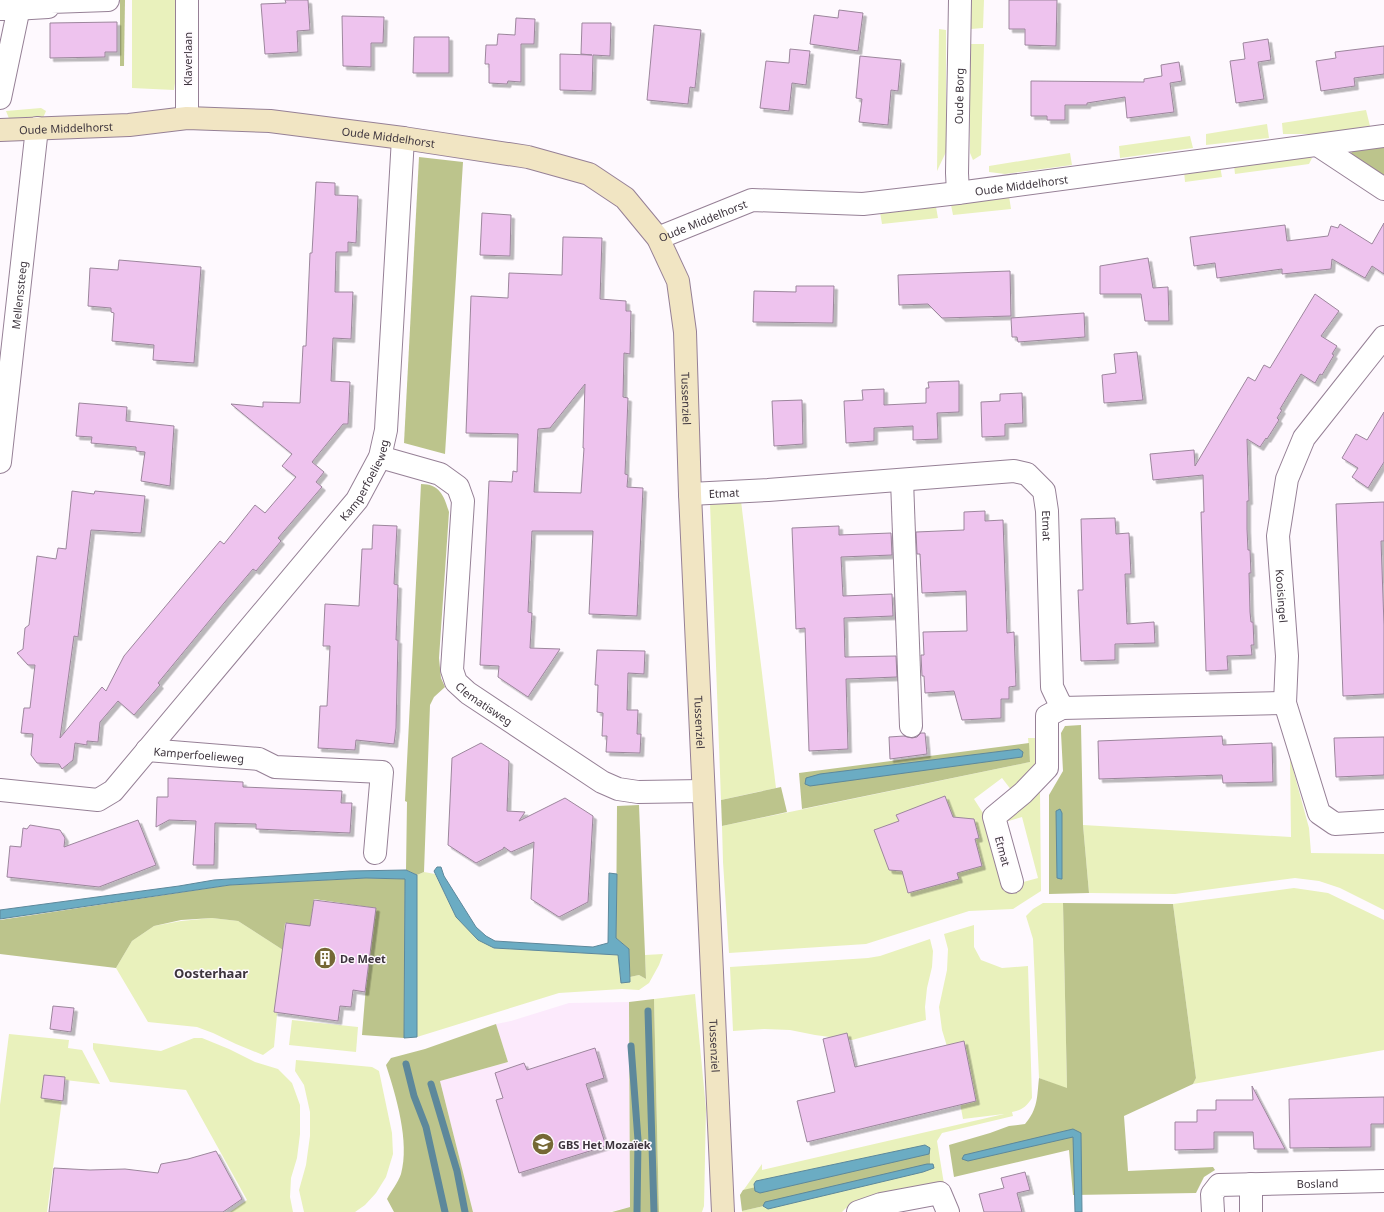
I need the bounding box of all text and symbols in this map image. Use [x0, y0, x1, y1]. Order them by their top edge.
street label: Klaverlaan [180, 32, 195, 86]
street label: Oude Borg [950, 68, 966, 124]
street label: Oude Middelhorst [19, 118, 113, 137]
street label: Oude Middelhorst [341, 123, 436, 150]
street label: Oude Middelhorst [974, 171, 1069, 198]
street label: Oude Middelhorst [656, 195, 749, 245]
street label: Mellenssteeg [7, 260, 30, 330]
street label: Tussenziel [679, 372, 695, 425]
street label: Kamperfoelieweg [336, 438, 391, 523]
street label: Etmat [708, 484, 740, 501]
street label: Etmat [1039, 510, 1055, 541]
street label: Kooisingel [1273, 569, 1292, 623]
street label: Clematisweg [453, 678, 516, 728]
street label: Tussenziel [692, 695, 709, 749]
street label: Kamperfoelieweg [153, 743, 245, 765]
street label: Etmat [992, 834, 1014, 868]
building icon: De Meet [312, 945, 338, 971]
place label: De Meet [340, 951, 386, 966]
district label: Oosterhaar [174, 964, 248, 982]
street label: Tussenziel [707, 1019, 724, 1073]
school or university icon: GBS Het Mozaïek [530, 1131, 556, 1157]
place label: GBS Het Mozaïek [558, 1137, 651, 1152]
street label: Bosland [1297, 1175, 1339, 1191]

